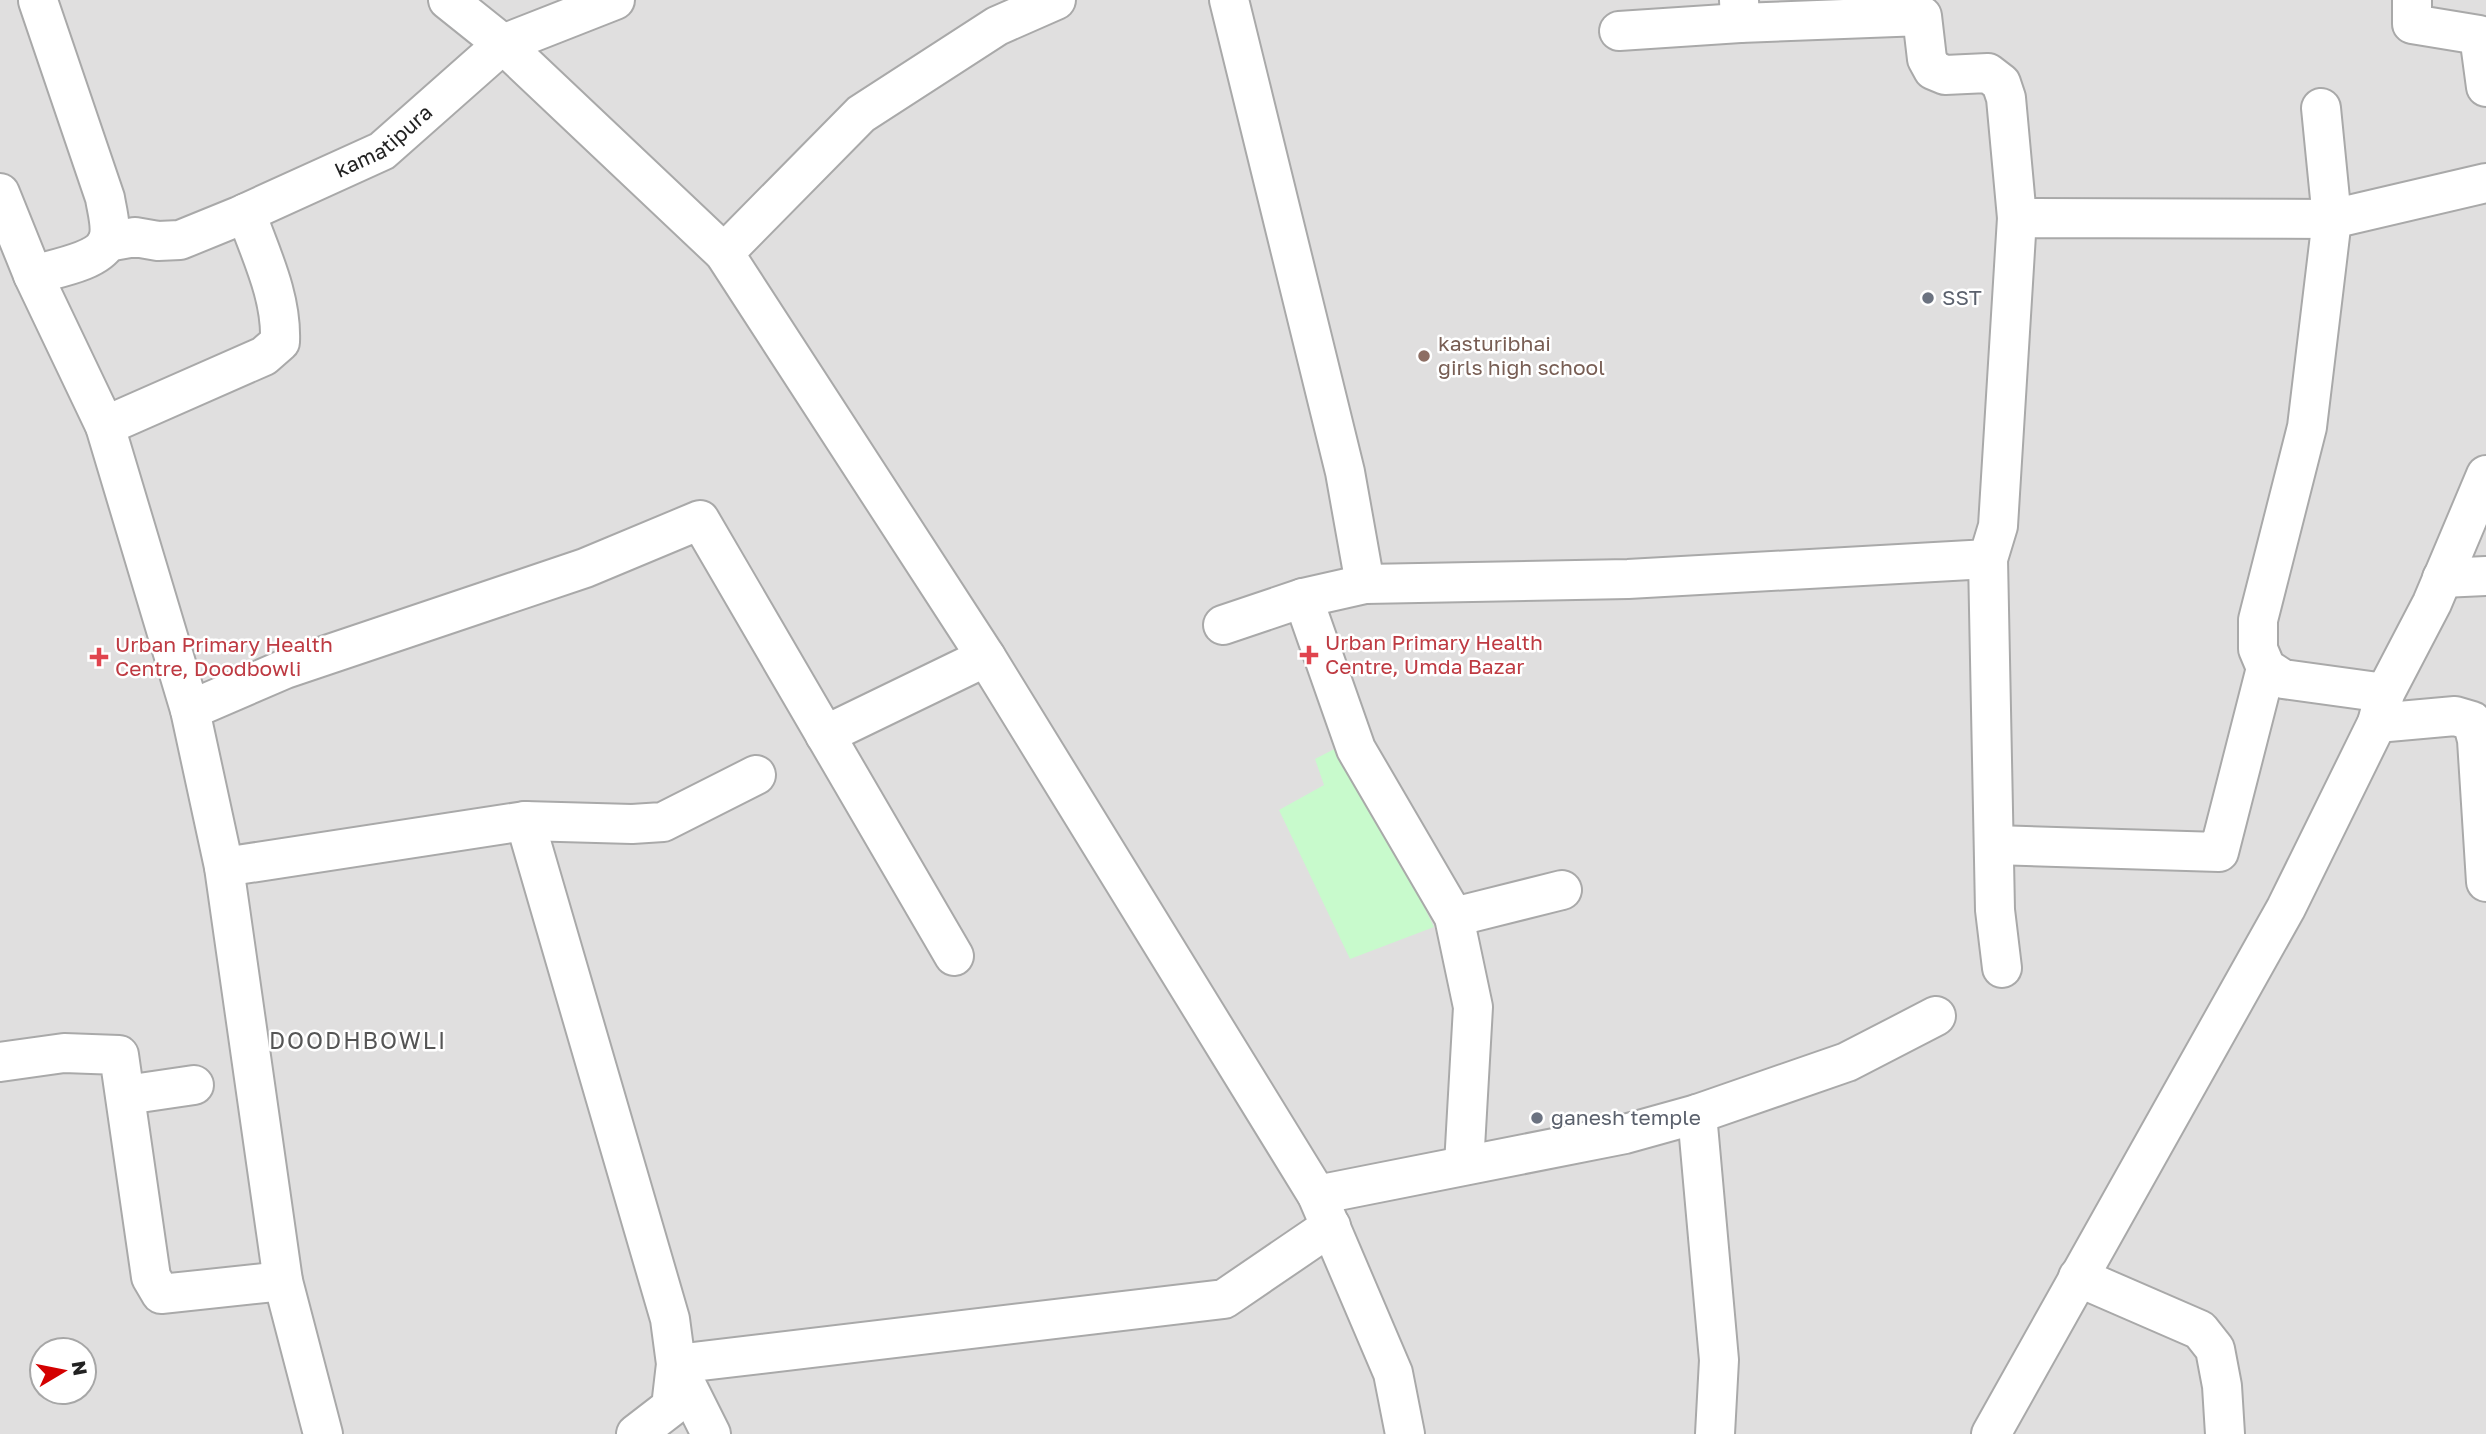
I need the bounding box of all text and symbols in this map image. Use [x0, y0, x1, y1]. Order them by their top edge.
street label: kamatipura [330, 99, 437, 183]
place label: SST [1942, 284, 1982, 310]
marker: SST [1920, 290, 1936, 306]
place label: kasturibhai girls high school [1438, 330, 1605, 380]
marker: kasturibhai girls high school [1416, 348, 1432, 364]
place label: Urban Primary Health Centre, Umda Bazar [1325, 629, 1543, 679]
place label: Urban Primary Health Centre, Doodbowli [115, 631, 333, 681]
marker: Urban Primary Health Centre, Umda Bazar [1299, 645, 1319, 665]
marker: Urban Primary Health Centre, Doodbowli [89, 647, 109, 667]
district label: DOODHBOWLI [269, 1026, 447, 1054]
place label: ganesh temple [1551, 1104, 1701, 1130]
marker: ganesh temple [1529, 1110, 1545, 1126]
north arrow [28, 1336, 98, 1406]
text: N [68, 1359, 93, 1377]

